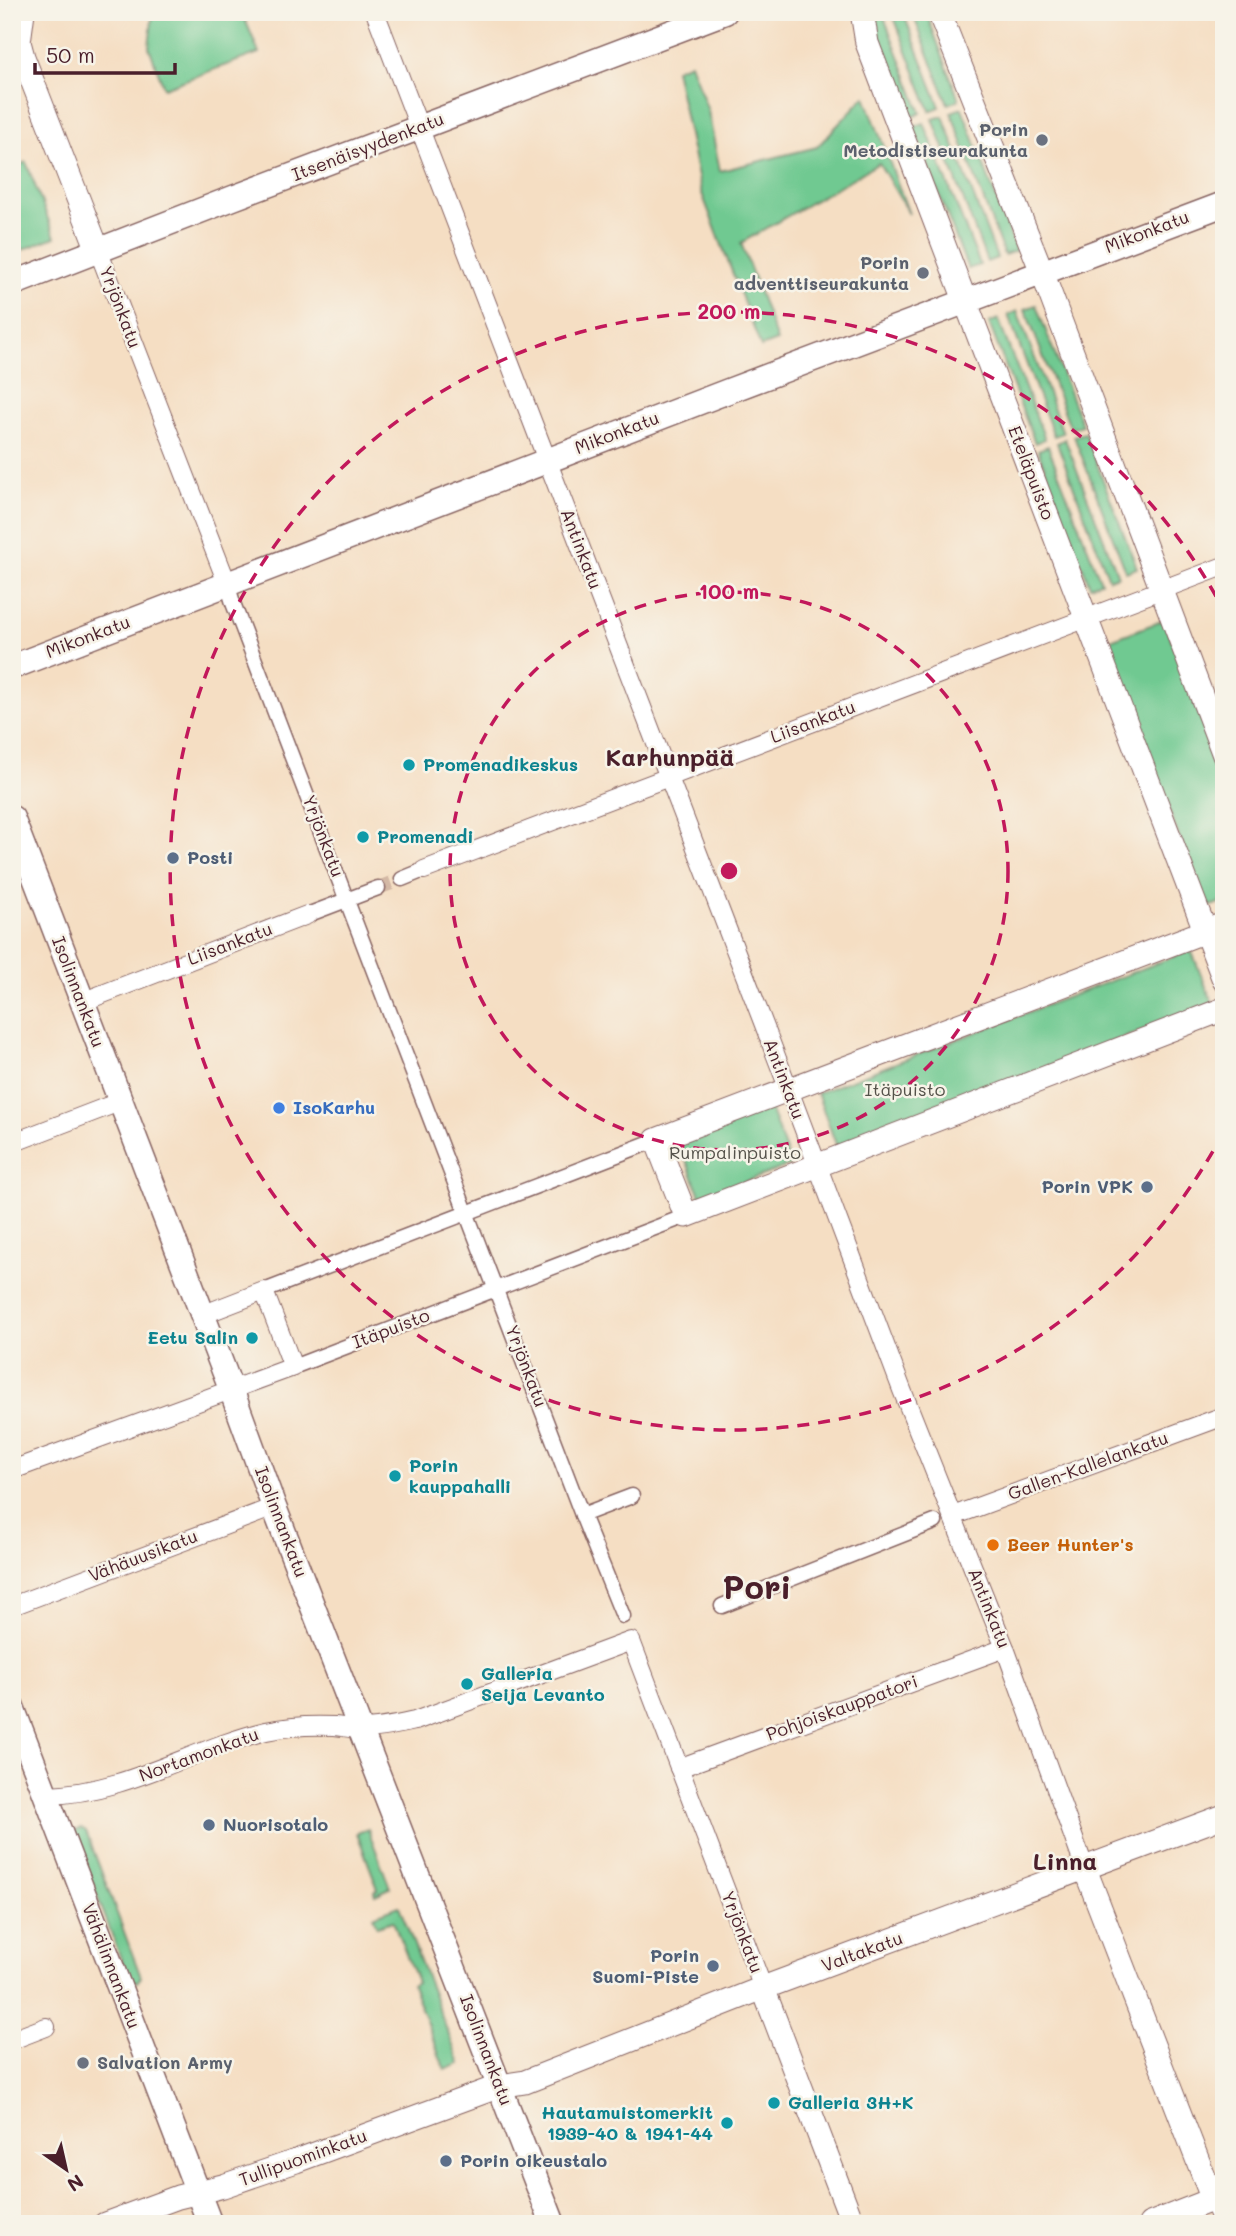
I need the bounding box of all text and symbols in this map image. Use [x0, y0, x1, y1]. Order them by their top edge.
scale bar [35, 32, 175, 76]
text: 50 m [46, 41, 95, 68]
street label: Itsenäisyydenkatu [288, 106, 447, 186]
place label: Porin Metodistiseurakunta [843, 117, 1028, 162]
marker: Porin Metodistiseurakunta [1034, 132, 1050, 148]
street label: Mikonkatu [1101, 204, 1192, 258]
place label: Porin adventtiseurakunta [734, 250, 909, 295]
street label: Yrjönkatu [94, 262, 148, 351]
marker: Porin adventtiseurakunta [915, 265, 931, 281]
text: 200 m [698, 297, 760, 324]
street label: Mikonkatu [571, 405, 662, 459]
street label: Eteläpuisto [1003, 422, 1061, 523]
street label: Antinkatu [556, 505, 608, 592]
text: 100 m [699, 577, 759, 604]
street label: Mikonkatu [42, 609, 133, 663]
street label: Liisankatu [767, 694, 858, 748]
district label: Karhunpää [605, 741, 735, 772]
place label: Promenadikeskus [423, 752, 578, 776]
marker: Promenadikeskus [401, 757, 417, 773]
street label: Yrjönkatu [297, 791, 351, 880]
place label: Promenadi [377, 824, 473, 848]
marker: Promenadi [355, 829, 371, 845]
place label: Posti [187, 845, 233, 869]
marker: Posti [165, 850, 181, 866]
centre of rings [717, 859, 741, 883]
street label: Liisankatu [184, 916, 275, 970]
street label: Isolinnankatu [47, 933, 111, 1051]
street label: Antinkatu [759, 1035, 811, 1122]
park label: Itäpuisto [865, 1077, 946, 1101]
place label: IsoKarhu [293, 1095, 375, 1119]
marker: IsoKarhu [271, 1100, 287, 1116]
park label: Rumpalinpuisto [669, 1140, 801, 1164]
place label: Porin VPK [1041, 1174, 1133, 1198]
marker: Porin VPK [1139, 1179, 1155, 1195]
street label: Itäpuisto [349, 1302, 433, 1354]
street label: Yrjönkatu [500, 1321, 554, 1410]
place label: Eetu Salin [147, 1325, 238, 1349]
marker: Eetu Salin [244, 1330, 260, 1346]
street label: Gallen-Kallelankatu [1004, 1425, 1171, 1505]
place label: Porin kauppahalli [409, 1453, 511, 1498]
street label: Isolinnankatu [250, 1463, 314, 1581]
marker: Porin kauppahalli [387, 1468, 403, 1484]
street label: Vähäuusikatu [85, 1523, 201, 1587]
place label: Beer Hunter's [1007, 1532, 1134, 1556]
marker: Beer Hunter's [985, 1537, 1001, 1553]
street label: Antinkatu [963, 1564, 1017, 1651]
district label: Pori [723, 1565, 791, 1607]
place label: Galleria Seija Levanto [481, 1661, 605, 1706]
street label: Pohjoiskauppatori [762, 1668, 921, 1746]
marker: Galleria Seija Levanto [459, 1676, 475, 1692]
street label: Nortamonkatu [136, 1721, 262, 1787]
place label: Nuorisotalo [223, 1812, 328, 1836]
marker: Nuorisotalo [201, 1817, 217, 1833]
district label: Linna [1033, 1845, 1097, 1876]
street label: Yrjönkatu [716, 1887, 770, 1976]
street label: Vähälinnankatu [77, 1900, 147, 2032]
street label: Valtakatu [818, 1925, 906, 1977]
place label: Porin Suomi-Piste [592, 1943, 699, 1988]
marker: Porin Suomi-Piste [705, 1958, 721, 1974]
street label: Isolinnankatu [455, 1991, 519, 2109]
place label: Salvation Army [97, 2050, 233, 2074]
marker: Salvation Army [75, 2055, 91, 2071]
place label: Galleria 3H+K [788, 2090, 914, 2114]
marker: Galleria 3H+K [766, 2095, 782, 2111]
place label: Hautamuistomerkit 1939-40 & 1941-44 [541, 2100, 713, 2145]
marker: Hautamuistomerkit 1939-40 & 1941-44 [719, 2115, 735, 2131]
street label: Tullipuominkatu [235, 2123, 370, 2191]
north arrow [32, 2134, 102, 2204]
place label: Porin oikeustalo [460, 2148, 607, 2172]
marker: Porin oikeustalo [438, 2153, 454, 2169]
text: N [63, 2169, 89, 2198]

